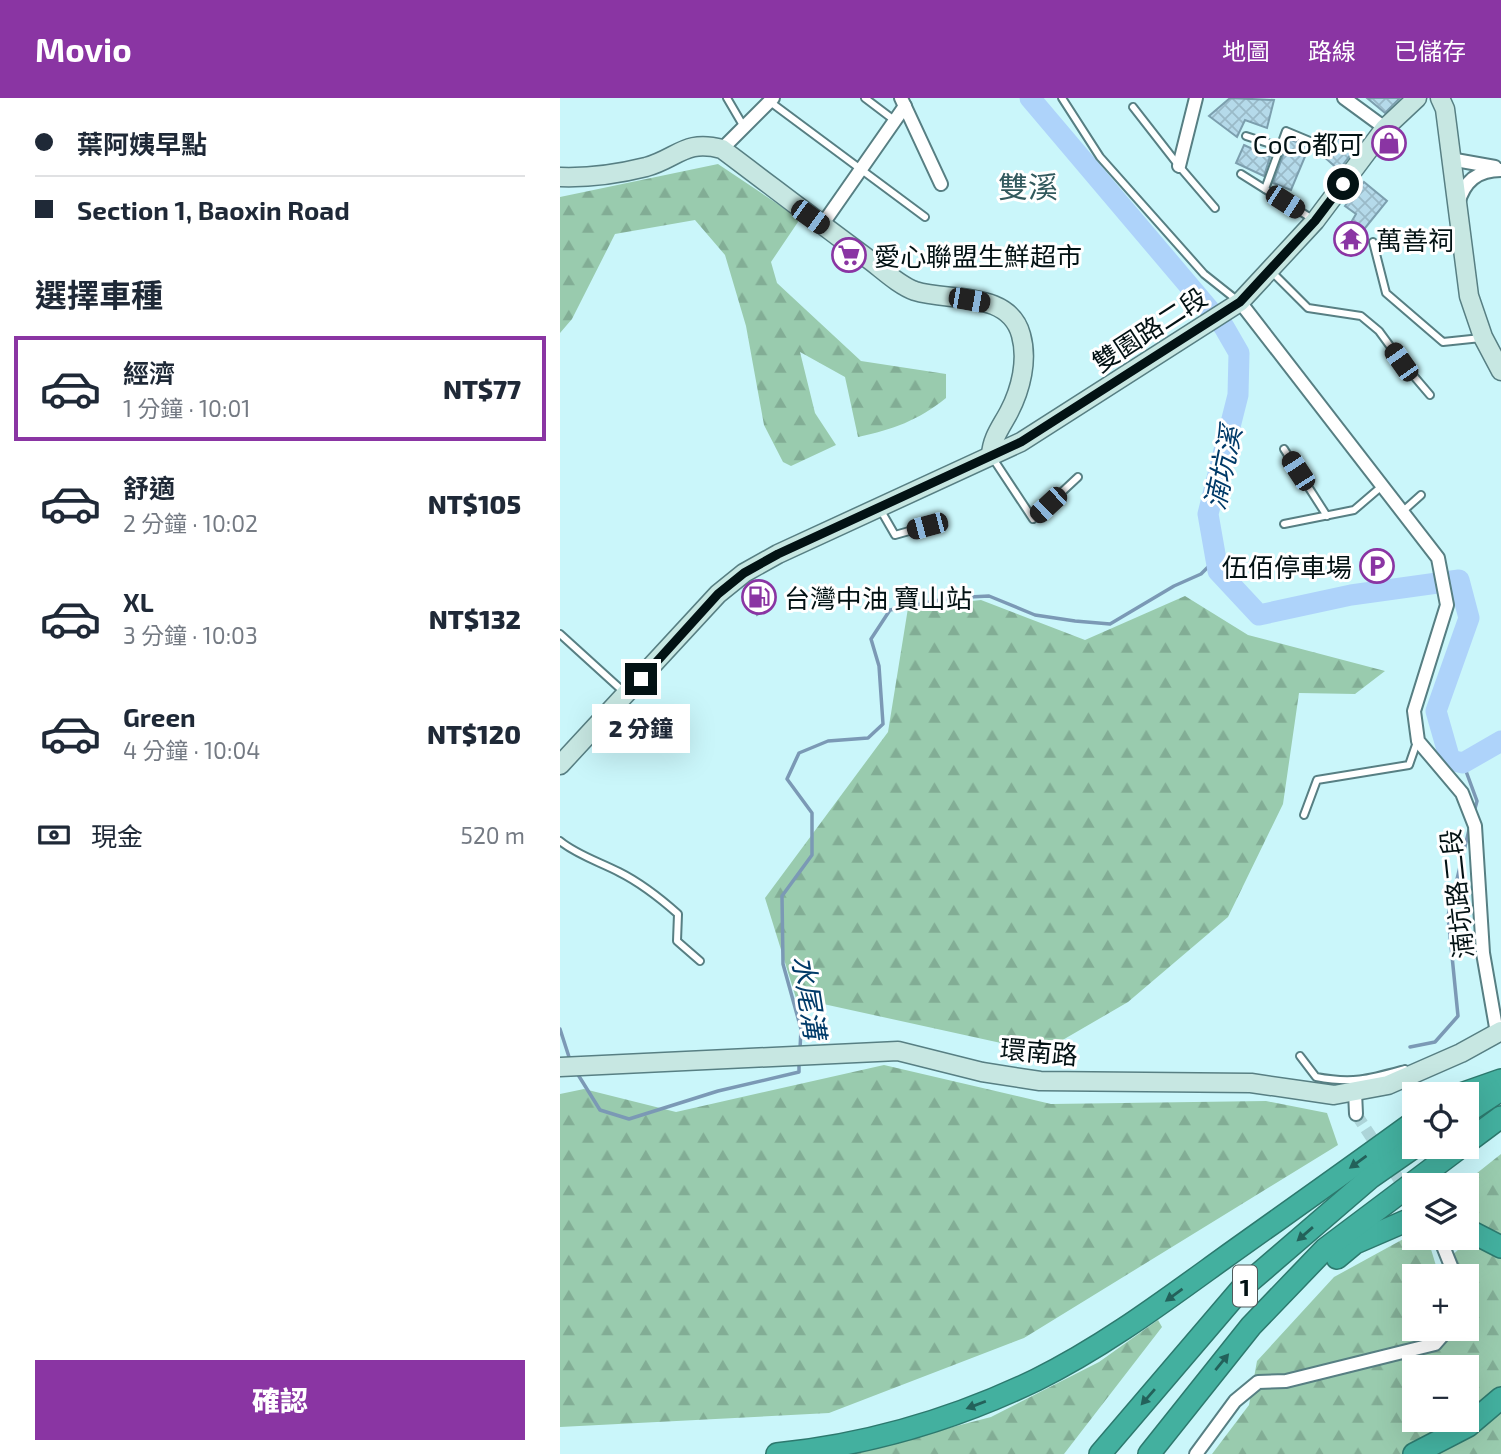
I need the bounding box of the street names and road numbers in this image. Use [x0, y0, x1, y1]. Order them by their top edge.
street label: 雙園路二段 [1086, 281, 1212, 377]
street label: 湳坑路二段 [1434, 828, 1478, 960]
street label: 環南路 [999, 1032, 1079, 1070]
road number: 1 [1233, 1266, 1257, 1306]

